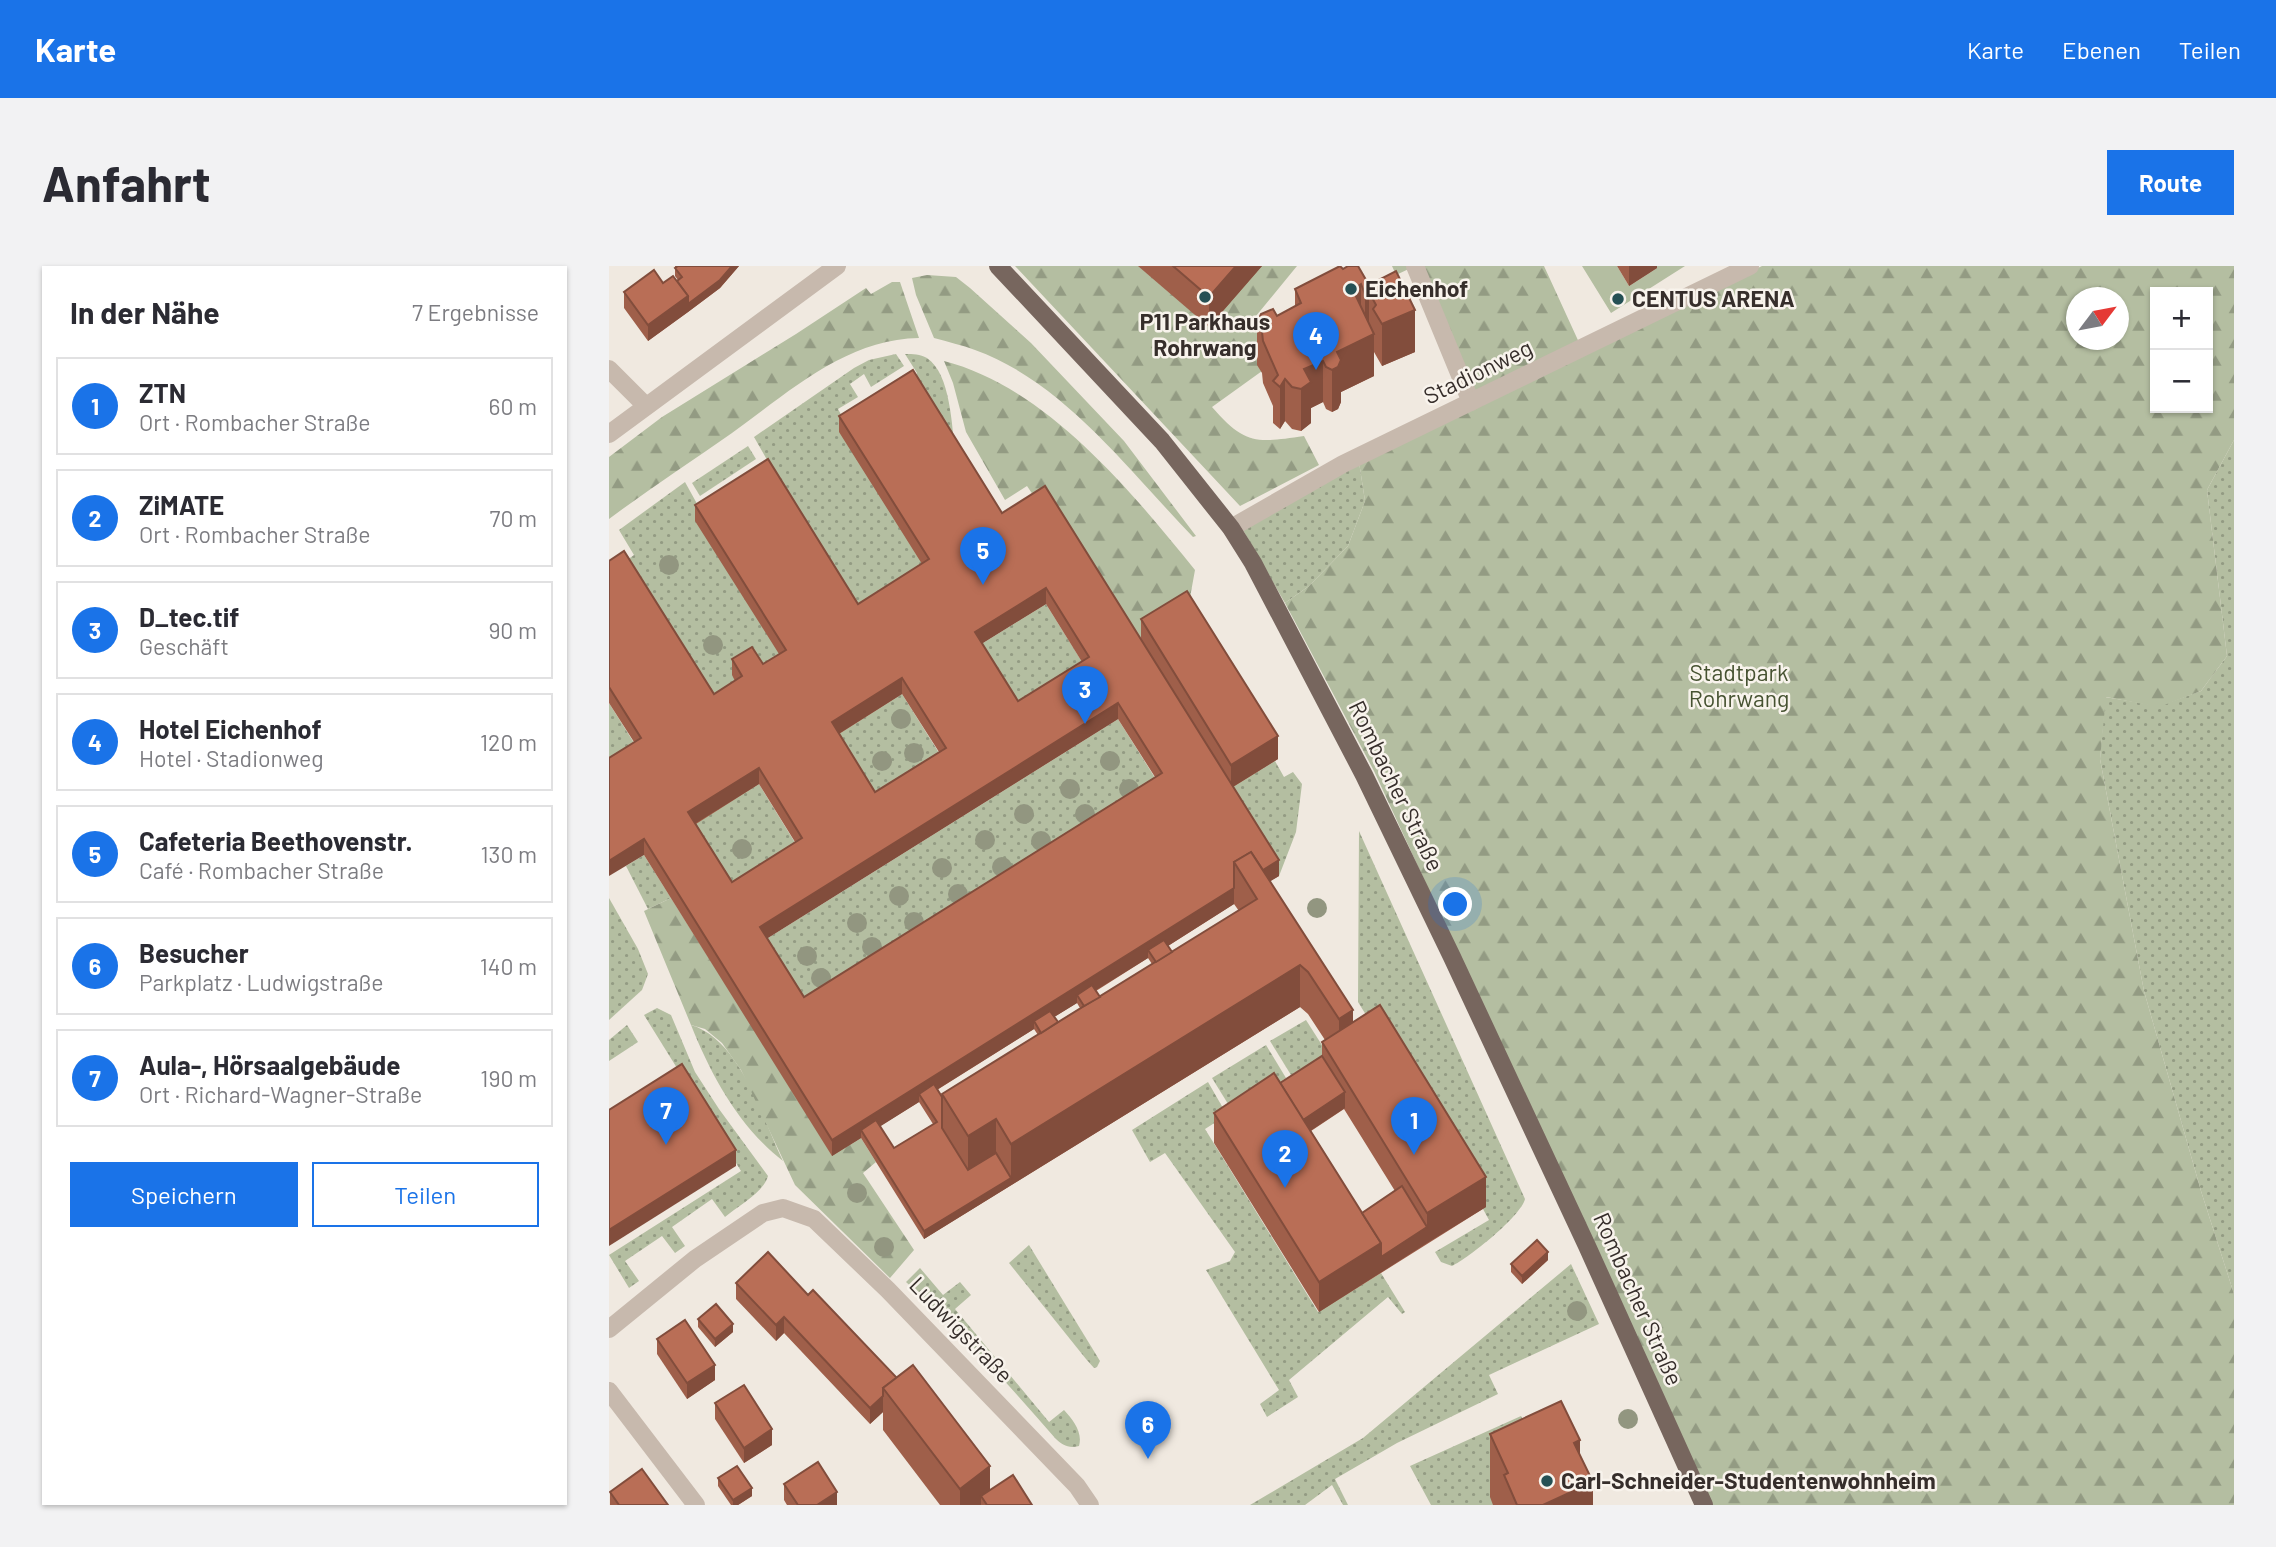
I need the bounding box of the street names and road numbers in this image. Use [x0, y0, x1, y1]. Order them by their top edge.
street label: Stadionweg [1419, 333, 1536, 409]
street label: Rombacher Straße [1343, 696, 1450, 875]
street label: Rombacher Straße [1588, 1208, 1690, 1389]
street label: Ludwigstraße [904, 1270, 1019, 1388]

